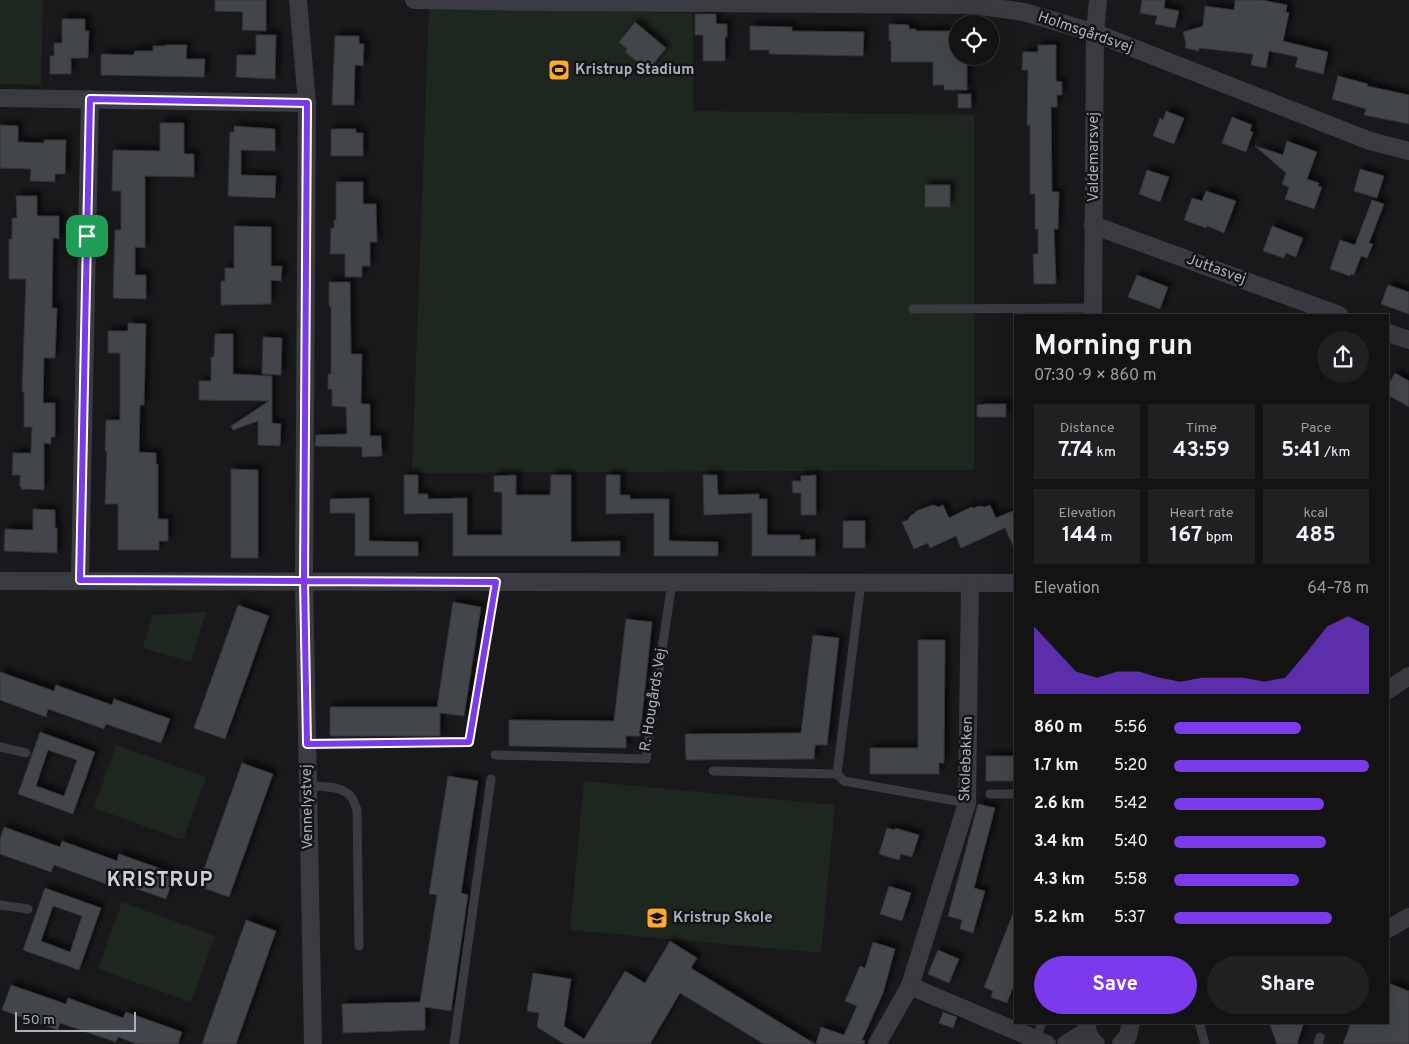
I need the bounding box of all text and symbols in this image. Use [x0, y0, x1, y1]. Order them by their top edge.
street label: Holmsgårdsvej [1035, 8, 1135, 58]
map controls [949, 15, 999, 65]
button: locate [949, 15, 999, 65]
sports icon: Kristrup Stadium [547, 58, 571, 82]
place label: Kristrup Stadium [575, 61, 694, 80]
street label: Valdemarsvej [1085, 112, 1104, 202]
pin [66, 215, 108, 257]
icon: arrive [73, 222, 101, 250]
street label: Juttasvej [1184, 251, 1248, 289]
text: Morning run [1034, 329, 1193, 365]
button: share [1317, 331, 1369, 383]
text: 07:30 · 9 × 860 m [1034, 366, 1157, 386]
text: Distance [1060, 420, 1115, 437]
text: Time [1186, 420, 1217, 437]
text: Pace [1300, 420, 1331, 437]
text: 7.74 [1058, 437, 1093, 464]
text: 43:59 [1173, 437, 1230, 464]
text: 5:41 [1281, 437, 1321, 464]
text: km [1093, 444, 1116, 461]
text: /km [1321, 444, 1350, 461]
text: Elevation [1058, 505, 1116, 522]
text: Heart rate [1169, 505, 1234, 522]
text: kcal [1303, 505, 1328, 522]
text: 144 [1062, 522, 1097, 549]
text: 167 [1170, 522, 1202, 549]
text: 485 [1296, 522, 1336, 549]
text: m [1097, 529, 1112, 546]
text: bpm [1202, 529, 1233, 546]
text: Elevation [1034, 579, 1100, 599]
text: 64–78 m [1307, 579, 1369, 599]
street label: R. Hougårds Vej [636, 647, 672, 753]
street label: Skolebakken [956, 716, 978, 802]
text: 860 m [1034, 718, 1082, 738]
text: 5:56 [1114, 718, 1147, 738]
text: 1.7 km [1034, 756, 1079, 776]
text: 5:20 [1114, 756, 1148, 776]
street label: Vennelystvej [298, 764, 318, 850]
text: 2.6 km [1034, 794, 1085, 814]
text: 5:42 [1114, 794, 1147, 814]
text: 3.4 km [1034, 832, 1084, 852]
text: 5:40 [1114, 832, 1148, 852]
district label: KRISTRUP [107, 868, 213, 894]
text: 4.3 km [1034, 870, 1085, 890]
text: 5:58 [1114, 870, 1147, 890]
school or university icon: Kristrup Skole [645, 906, 669, 930]
text: 5.2 km [1034, 908, 1084, 928]
text: 5:37 [1114, 908, 1145, 928]
place label: Kristrup Skole [673, 909, 773, 928]
button: Save [1034, 956, 1197, 1014]
button: Share [1207, 956, 1369, 1014]
scale bar [15, 1009, 136, 1032]
text: 50 m [22, 1012, 55, 1029]

